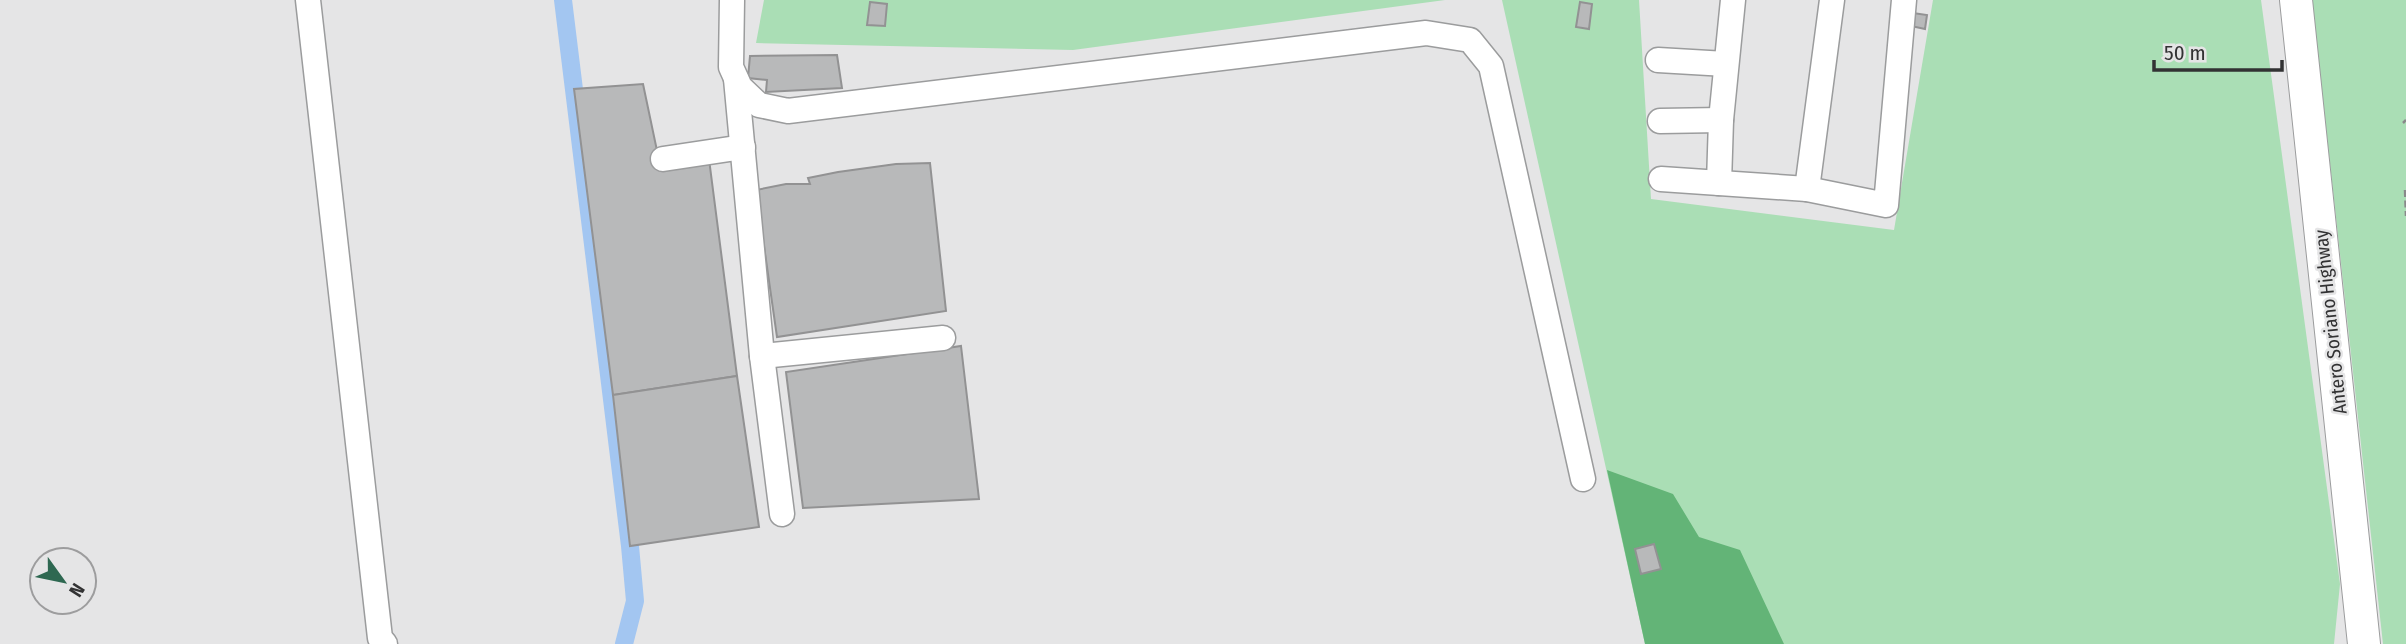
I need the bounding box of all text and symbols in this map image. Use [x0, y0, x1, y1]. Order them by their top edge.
scale bar [2154, 28, 2282, 72]
text: 50 m [2164, 40, 2206, 66]
street label: Antero Soriano Highway [2309, 228, 2352, 415]
north arrow [28, 546, 98, 616]
text: N [64, 579, 90, 601]

